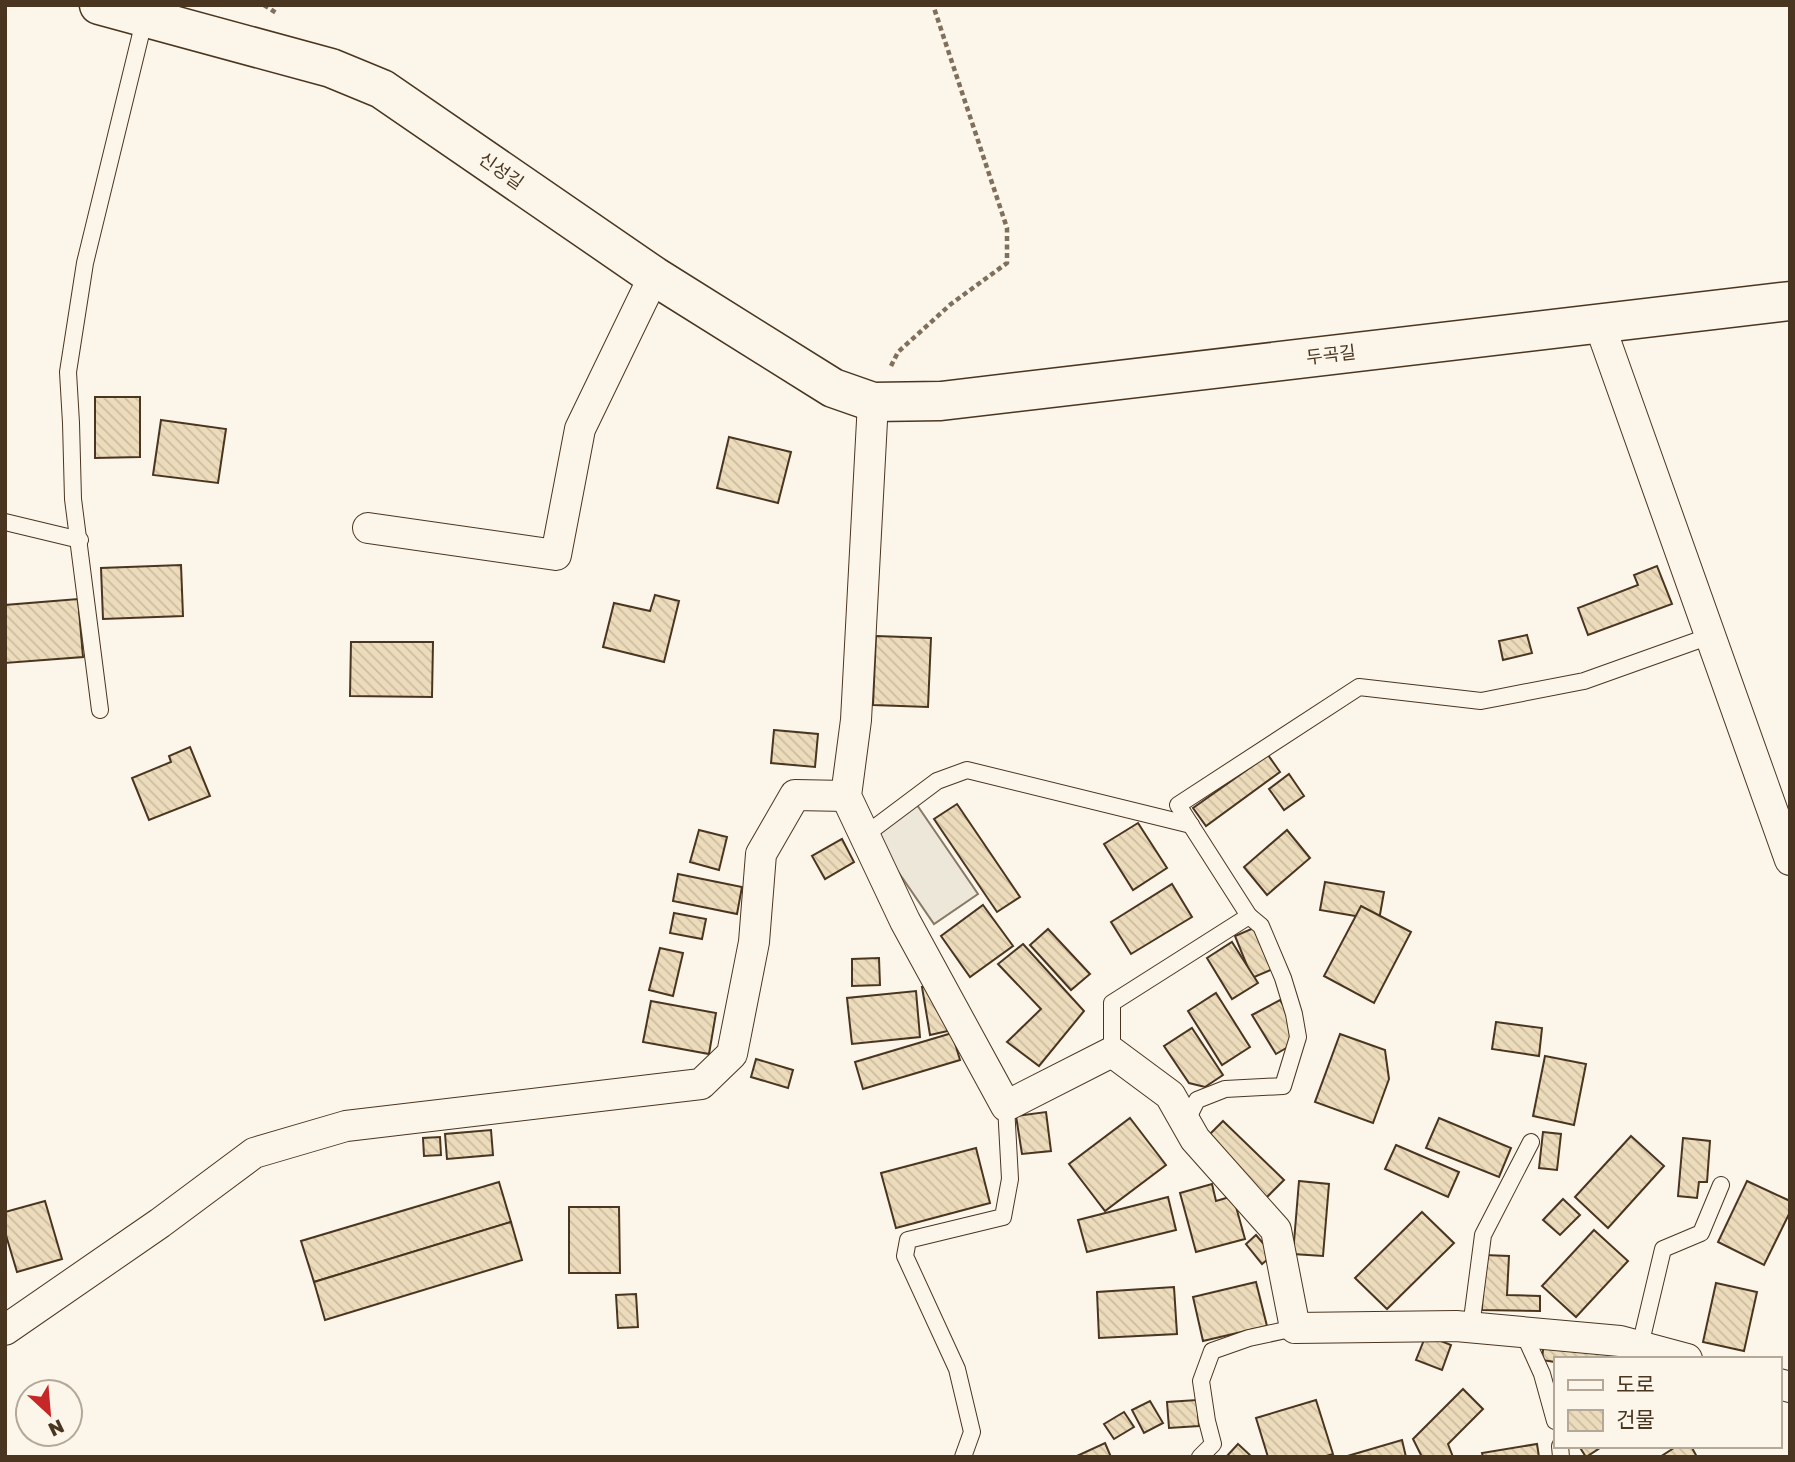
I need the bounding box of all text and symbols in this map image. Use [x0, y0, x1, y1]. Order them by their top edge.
street label: 신성길 [475, 147, 528, 193]
street label: 두곡길 [1305, 340, 1357, 368]
legend [1554, 1357, 1781, 1448]
text: 도로 [1616, 1371, 1655, 1397]
north arrow [14, 1378, 84, 1448]
text: 건물 [1616, 1406, 1655, 1432]
text: N [45, 1415, 68, 1442]

